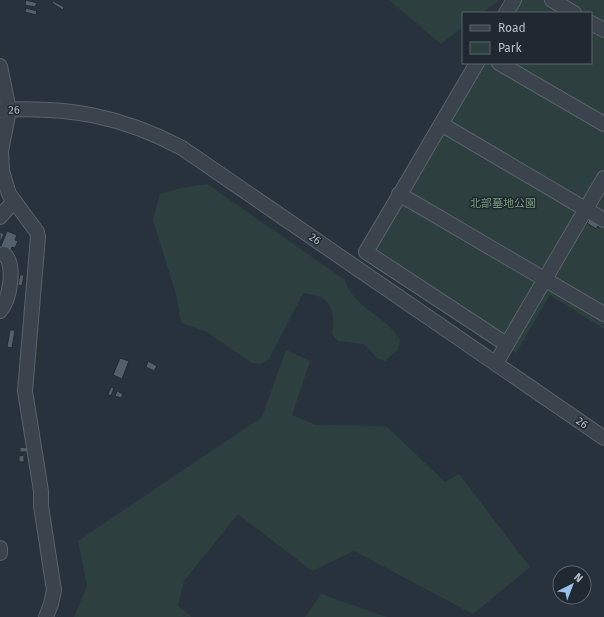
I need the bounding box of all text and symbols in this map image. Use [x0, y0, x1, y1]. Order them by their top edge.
legend [462, 12, 592, 64]
text: Road [498, 21, 526, 35]
text: Park [498, 41, 522, 55]
street label: 26 [8, 103, 20, 117]
park label: 北部墓地公園 [470, 197, 536, 210]
street label: 26 [307, 230, 323, 248]
street label: 26 [574, 414, 590, 432]
north arrow [552, 565, 592, 605]
text: N [571, 571, 585, 585]

